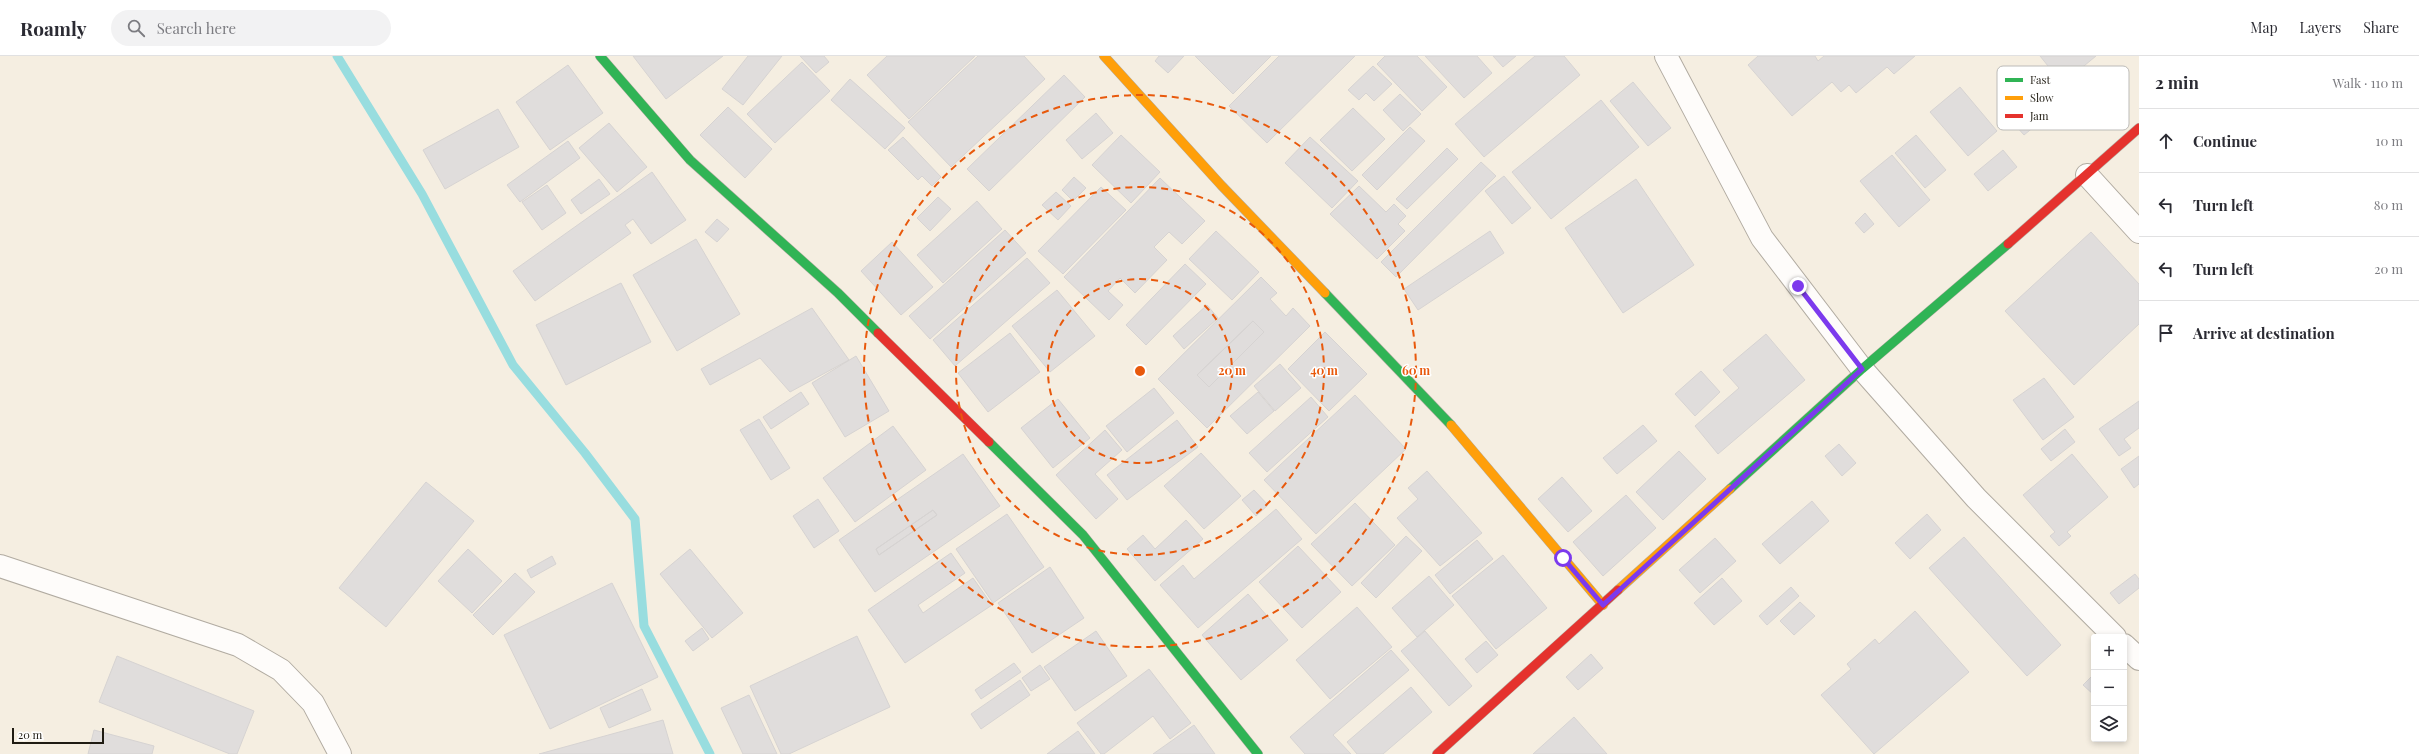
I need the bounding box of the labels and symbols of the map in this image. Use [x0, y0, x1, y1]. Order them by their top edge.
legend [1997, 66, 2129, 130]
text: Fast [2030, 72, 2051, 87]
text: Slow [2030, 90, 2054, 105]
text: Jam [2029, 108, 2049, 123]
route end [1789, 277, 1807, 295]
text: 20 m [1218, 362, 1246, 378]
text: 40 m [1310, 362, 1338, 378]
text: 60 m [1402, 362, 1430, 378]
centre of rings [1133, 364, 1147, 378]
route start [1554, 549, 1572, 567]
scale bar [12, 726, 104, 745]

